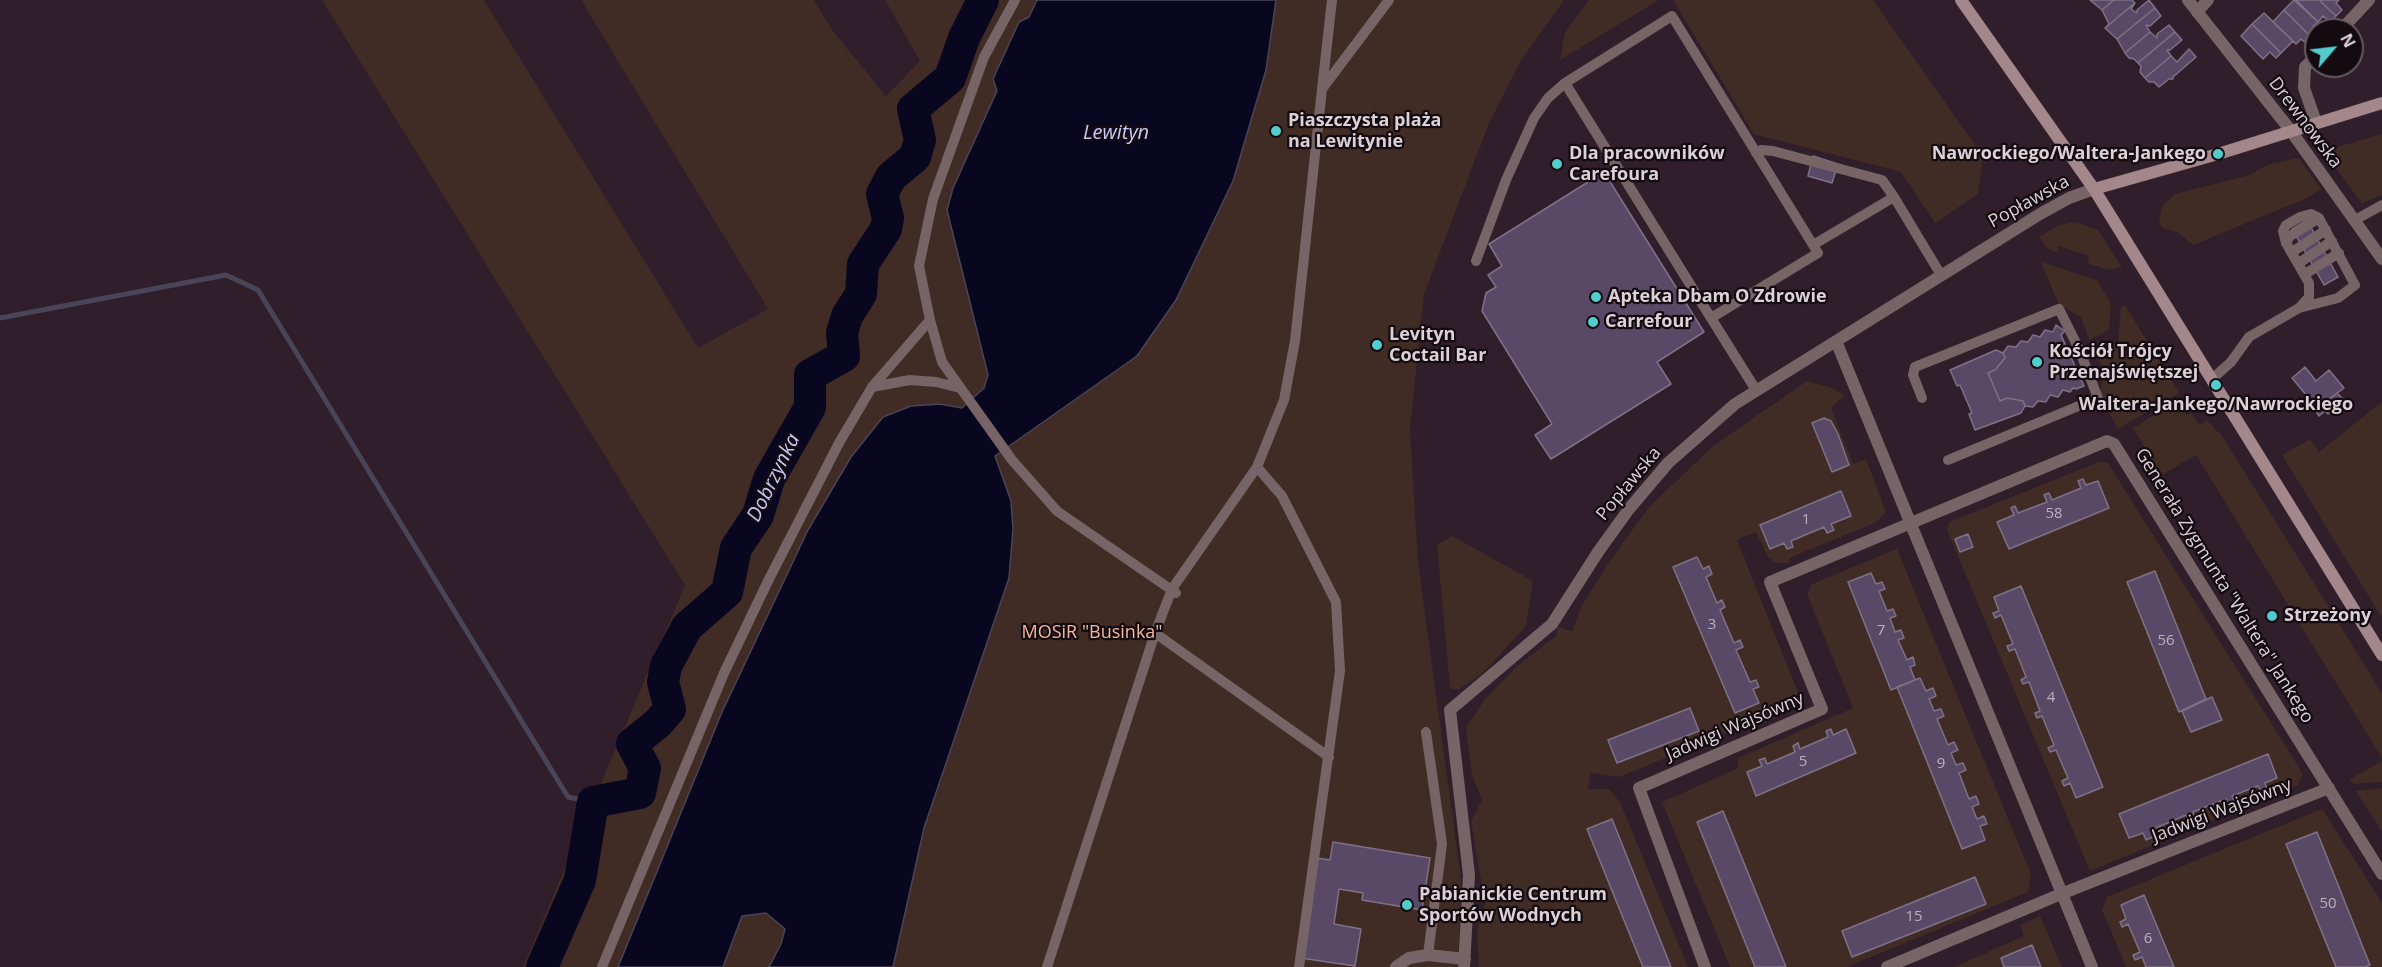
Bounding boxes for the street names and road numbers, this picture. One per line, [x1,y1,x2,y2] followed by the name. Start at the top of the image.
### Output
[2264,73,2346,173] street label: Drewnowska
[1985,171,2073,233] street label: Popławska
[1592,443,1666,525] street label: Popławska
[2130,445,2318,727] street label: Generała Zygmunta "Waltera" Jankego
[1663,688,1807,766] street label: Jadwigi Wajsówny
[2149,774,2295,848] street label: Jadwigi Wajsówny

